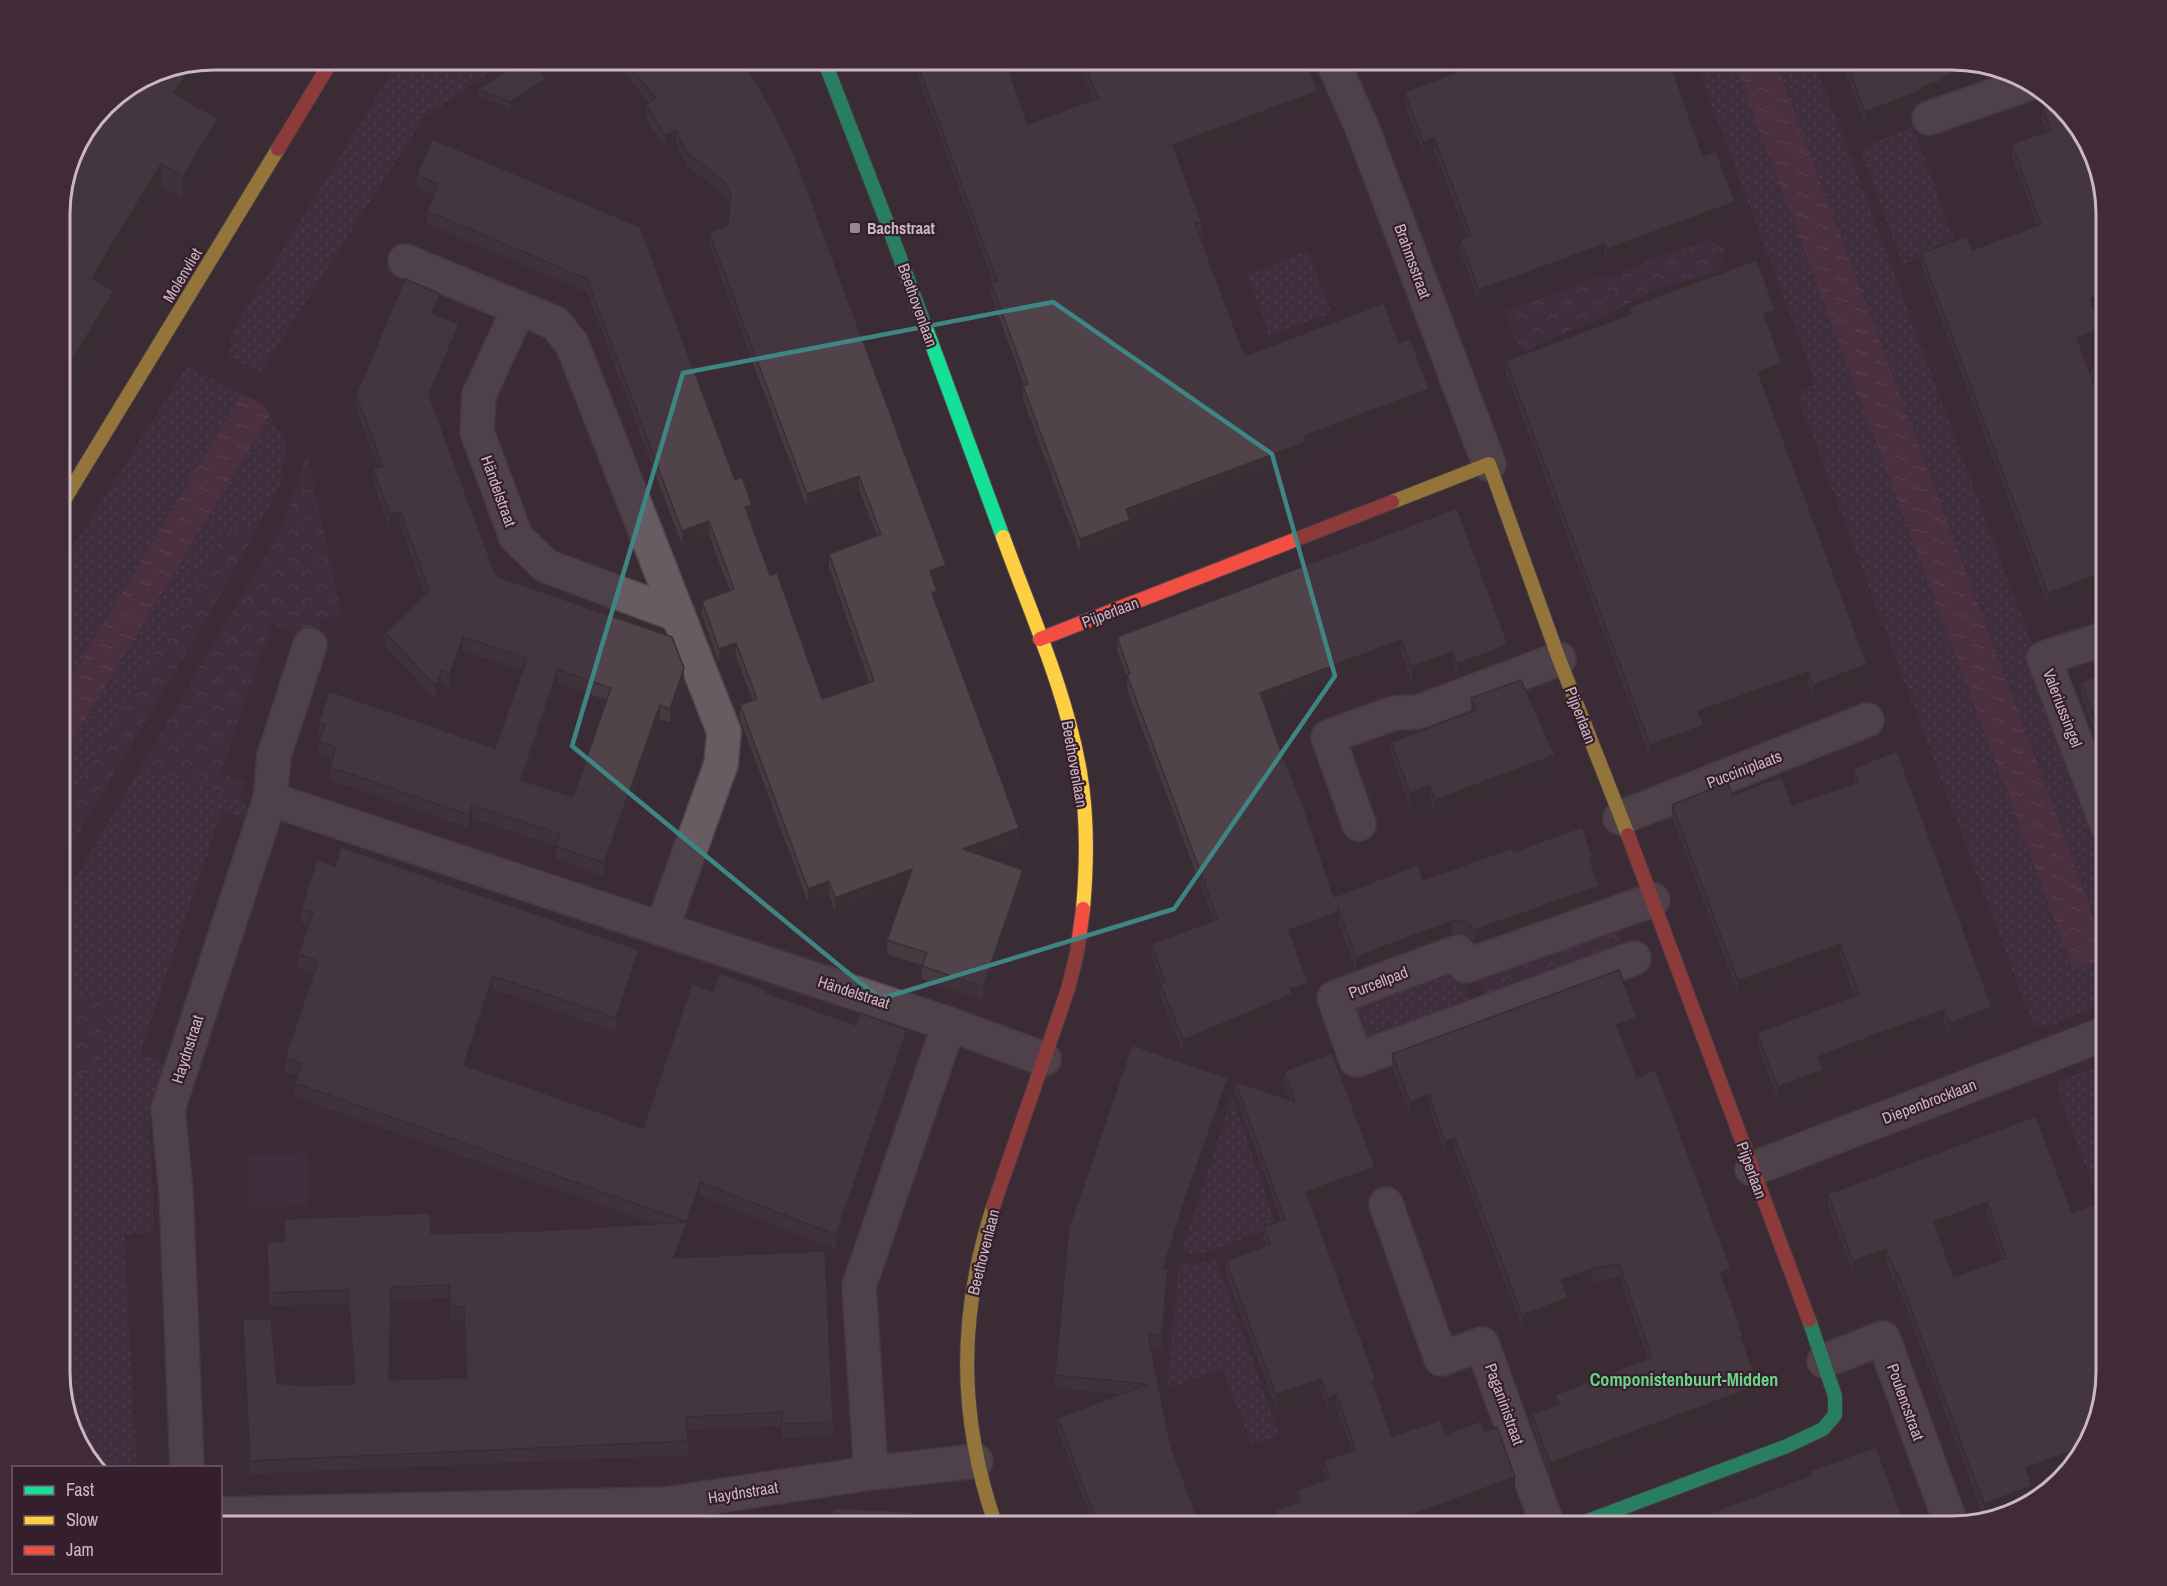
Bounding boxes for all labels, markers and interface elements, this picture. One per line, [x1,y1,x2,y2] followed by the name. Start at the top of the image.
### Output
[867,217,935,239] place label: Bachstraat
[848,221,862,235] marker: Bachstraat
[1389,221,1437,302] street label: Brahmsstraat
[157,243,207,306] street label: Molenvliet
[893,260,943,350] street label: Beethovenlaan
[476,452,522,530] street label: Händelstraat
[1078,591,1142,633] street label: Pijperlaan
[2038,666,2088,750] street label: Valeriussingel
[1560,683,1602,747] street label: Pijperlaan
[1057,719,1093,809] street label: Beethovenlaan
[1703,745,1785,793] street label: Pucciniplaats
[1345,961,1411,1003] street label: Purcellpad
[815,970,893,1014] street label: Händelstraat
[166,1012,208,1086] street label: Haydnstraat
[1879,1073,1979,1129] street label: Diepenbrocklaan
[1732,1138,1772,1202] street label: Pijperlaan
[962,1207,1004,1297] street label: Beethovenlaan
[1480,1360,1530,1448] street label: Paganinistraat
[1882,1361,1930,1444] street label: Poulencstraat
[1590,1367,1778,1392] district label: Componistenbuurt-Midden
[12,1466,222,1574] legend
[706,1476,780,1508] street label: Haydnstraat
[66,1477,94,1502] text: Fast
[66,1507,98,1532] text: Slow
[66,1537,94,1562] text: Jam

